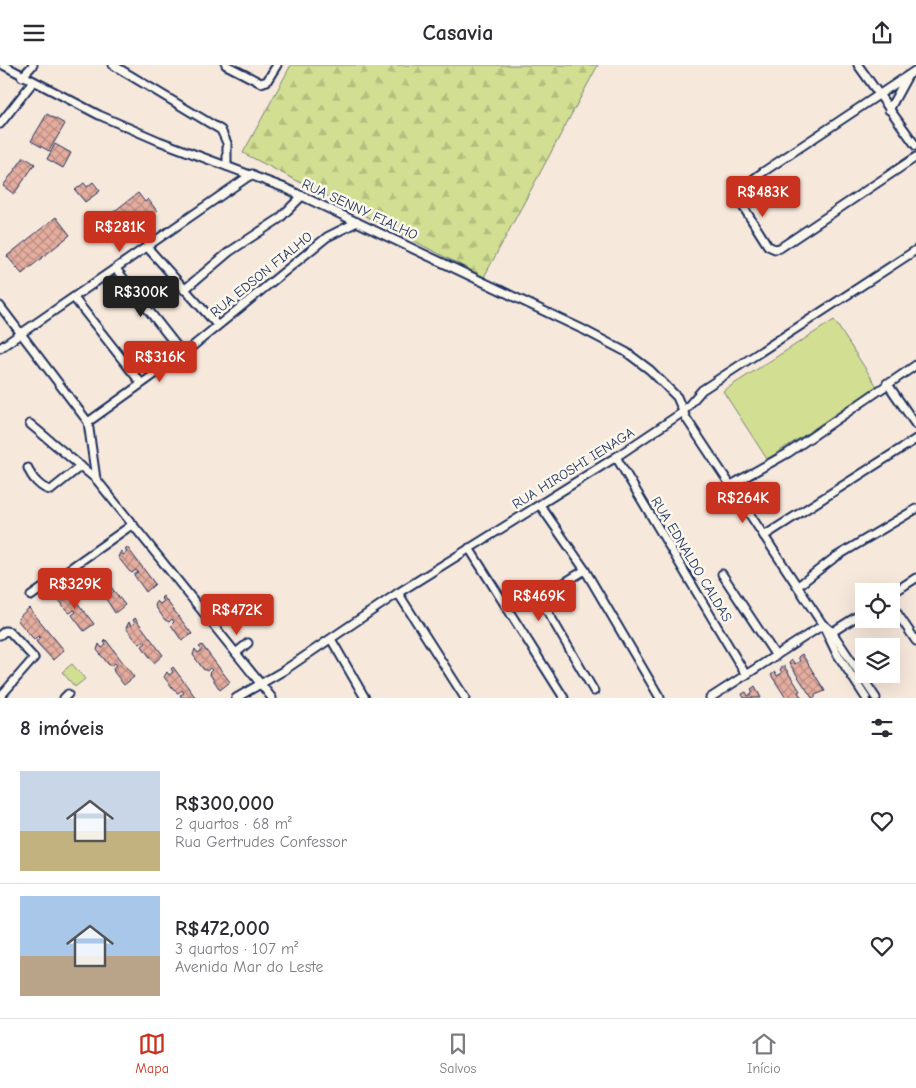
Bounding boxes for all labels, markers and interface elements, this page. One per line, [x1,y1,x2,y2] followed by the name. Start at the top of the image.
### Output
[20,19,48,47] icon: menu
[868,19,896,47] icon: share
[423,20,493,46] text: Casavia
[299,175,420,244] street label: RUA SENNY FIALHO
[722,175,804,218] pin: R$483K
[737,183,789,201] text: R$483K
[79,211,161,253] pin: R$281K
[95,218,145,236] text: R$281K
[207,228,316,321] street label: RUA EDSON FIALHO
[100,275,182,318] pin: R$300K
[114,283,168,301] text: R$300K
[119,341,201,383] pin: R$316K
[135,348,185,366] text: R$316K
[509,424,638,513] street label: RUA HIROSHI IENAGA
[702,481,784,524] pin: R$264K
[717,489,769,507] text: R$264K
[647,494,736,625] street label: RUA EDNALDO CALDAS
[34,567,116,610] pin: R$329K
[49,575,101,593] text: R$329K
[498,579,580,622] pin: R$469K
[855,583,900,683] map controls
[855,583,900,628] button: locate
[513,587,565,605] text: R$469K
[196,593,278,636] pin: R$472K
[212,601,262,619] text: R$472K
[855,638,900,683] button: layers
[868,714,896,742] icon: filters
[20,716,104,740] text: 8 imóveis
[60,791,120,851] icon: home
[175,791,274,815] text: R$300,000
[868,807,896,835] icon: heart
[175,815,292,833] text: 2 quartos · 68 m²
[175,833,347,851] text: Rua Gertrudes Confessor
[60,916,120,976] icon: home
[175,916,270,940] text: R$472,000
[868,932,896,960] icon: heart
[175,940,298,958] text: 3 quartos · 107 m²
[175,958,323,976] text: Avenida Mar do Leste
[135,1030,169,1077] tab: Mapa
[440,1030,476,1077] tab: Salvos
[747,1030,781,1077] tab: Início

